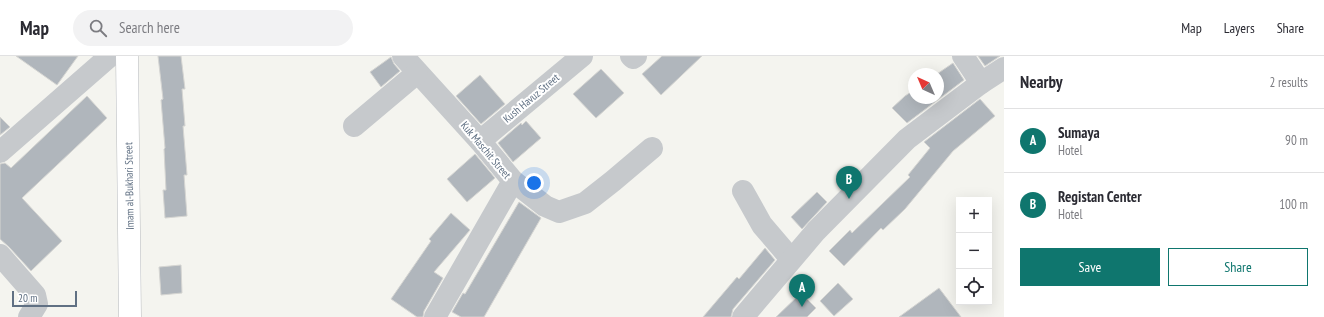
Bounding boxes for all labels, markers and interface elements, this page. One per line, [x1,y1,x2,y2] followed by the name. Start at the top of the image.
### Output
[73,10,353,46] search box
[20,16,49,40] text: Map
[87,17,109,39] icon: search
[119,18,180,37] text: Search here
[1181,19,1202,37] text: Map
[1224,19,1255,37] text: Layers
[1277,19,1304,37] text: Share
[908,68,944,104] north arrow
[500,70,562,126] street label: Kush Havuz Street
[1020,71,1063,93] text: Nearby
[1269,74,1308,91] text: 2 results
[458,118,514,182] street label: Kuk Maschit Street
[1058,123,1100,142] text: Sumaya
[1030,132,1036,149] text: A
[1285,132,1308,149] text: 90 m
[121,142,137,230] street label: Imam al-Bukhari Street
[1058,142,1082,159] text: Hotel
[836,166,862,199] pin: B
[524,173,544,193] your location
[1058,187,1142,206] text: Registan Center
[1030,196,1036,213] text: B
[1279,196,1308,213] text: 100 m
[956,197,992,305] map controls
[956,197,992,233] button: +
[1058,206,1082,223] text: Hotel
[956,233,992,269] button: −
[1020,248,1160,286] button: Save
[1168,248,1308,286] button: Share
[956,269,992,305] button: locate
[789,274,815,307] pin: A
[12,289,77,308] scale bar
[18,291,37,305] text: 20 m

